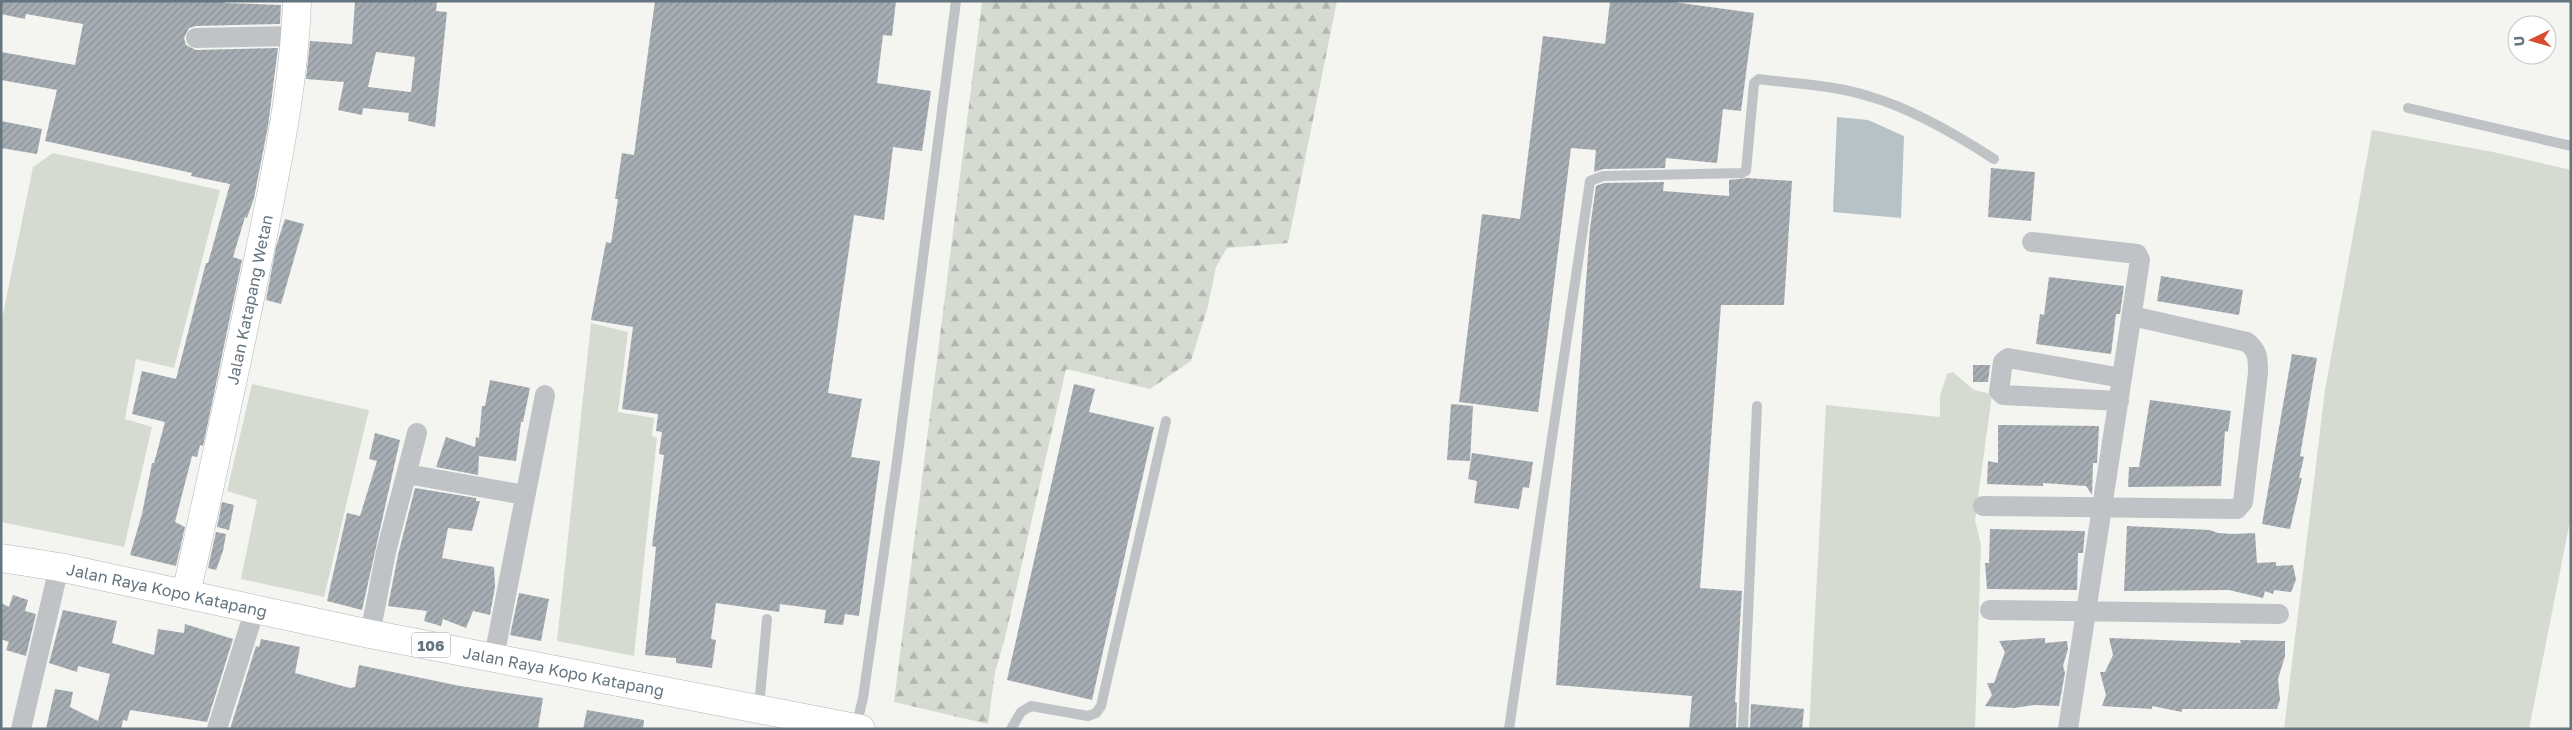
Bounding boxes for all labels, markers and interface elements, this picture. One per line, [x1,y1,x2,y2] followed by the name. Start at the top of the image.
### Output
[2507,15,2557,65] north arrow
[2510,35,2527,47] text: U
[222,213,277,387] street label: Jalan Katapang Wetan
[65,559,269,622] street label: Jalan Raya Kopo Katapang
[412,632,450,658] road number: 106
[461,642,666,701] street label: Jalan Raya Kopo Katapang

